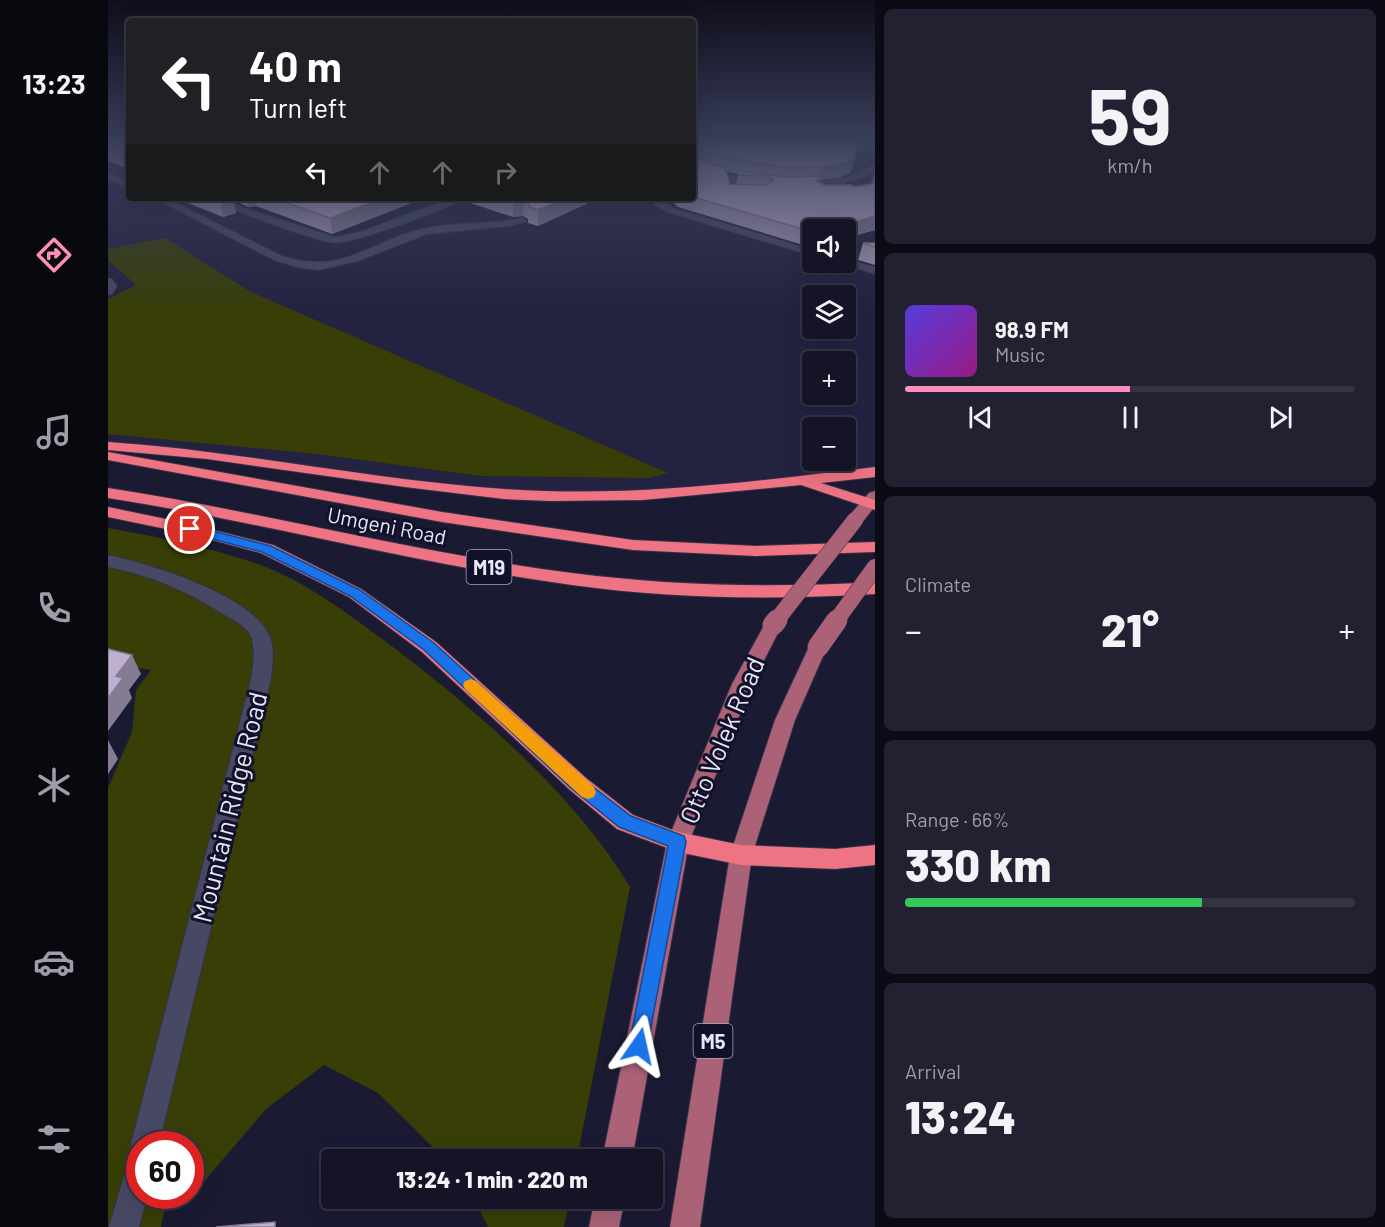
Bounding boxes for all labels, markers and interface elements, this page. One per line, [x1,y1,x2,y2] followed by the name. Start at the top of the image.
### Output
[249,40,342,90] text: 40 m
[150,42,228,120] icon: left
[22,67,86,99] text: 13:23
[1088,67,1172,161] text: 59
[249,91,347,123] text: Turn left
[1107,153,1153,177] text: km/h
[300,156,333,189] icon: left
[363,156,396,189] icon: ahead
[426,156,459,189] icon: ahead
[489,156,522,189] icon: right
[802,219,856,471] map controls
[802,219,856,273] button: sound
[33,234,75,276] icon: directions
[802,285,856,339] button: layers
[995,316,1069,342] text: 98.9 FM
[995,342,1045,366] text: Music
[802,351,856,405] button: +
[964,401,997,434] icon: previous
[1114,401,1147,434] icon: pause
[1264,401,1297,434] icon: next
[33,411,75,453] icon: music
[802,417,856,471] button: −
[325,501,449,549] street label: Umgeni Road
[164,503,215,554] pin
[173,512,206,545] icon: arrive
[466,550,512,584] road number: M19
[905,572,971,596] text: Climate
[33,587,75,629] icon: phone
[1101,602,1159,656] text: 21°
[905,610,922,650] text: −
[1338,610,1355,650] text: +
[672,652,770,828] street label: Otto Volek Road
[185,689,273,925] street label: Mountain Ridge Road
[33,764,75,806] icon: climate
[905,807,1009,831] text: Range · 66%
[905,837,1051,891] text: 330 km
[33,941,75,983] icon: car
[607,1014,671,1078] position arrow
[694,1024,732,1058] road number: M5
[905,1059,961,1083] text: Arrival
[905,1089,1016,1143] text: 13:24
[33,1118,75,1160] icon: filters
[126,1131,204,1209] speed limit sign: 60
[396,1166,588,1192] text: 13:24 · 1 min · 220 m

